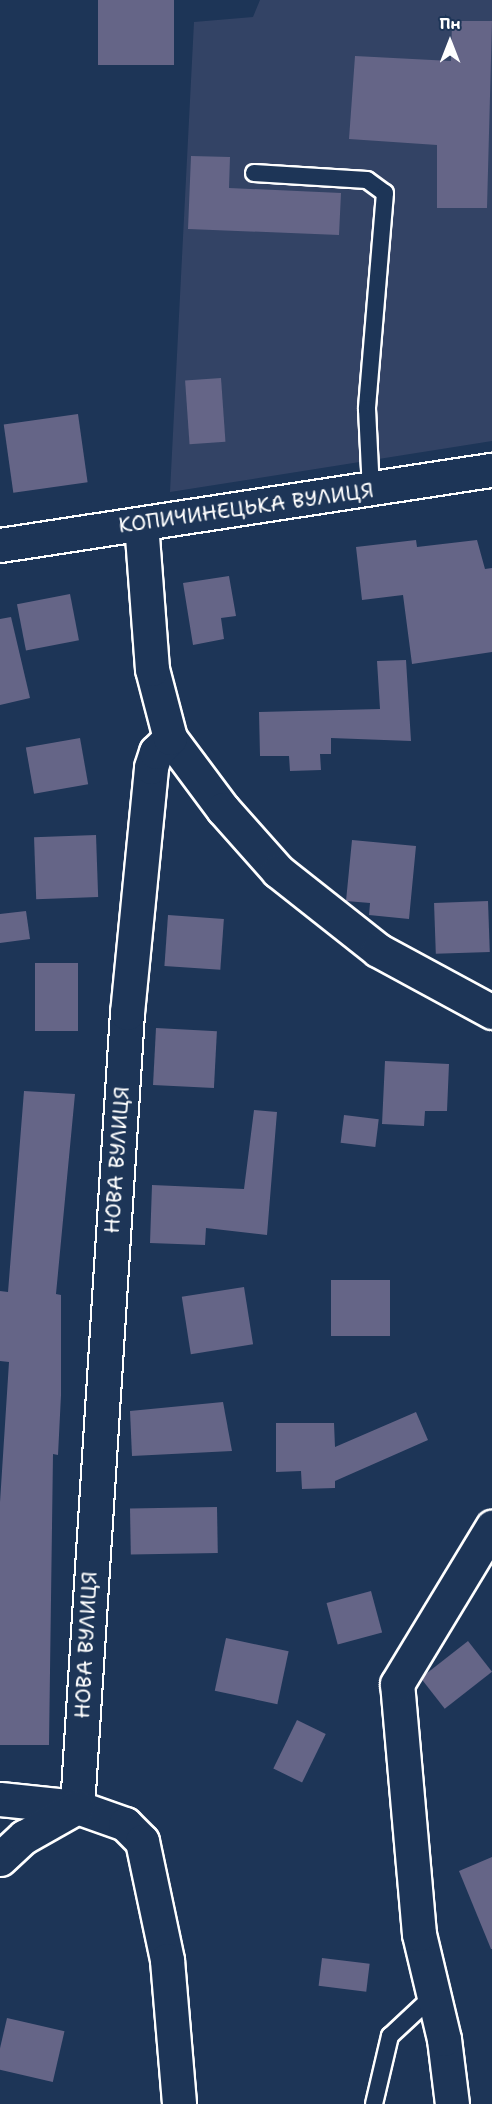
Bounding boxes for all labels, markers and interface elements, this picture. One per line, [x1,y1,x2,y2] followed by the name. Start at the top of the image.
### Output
[420,12,480,72] north arrow
[439,13,461,34] text: Пн
[117,478,375,538] street label: КОПИЧИНЕЦЬКА ВУЛИЦЯ
[99,1086,135,1234] street label: НОВА ВУЛИЦЯ
[70,1571,102,1719] street label: НОВА ВУЛИЦЯ

